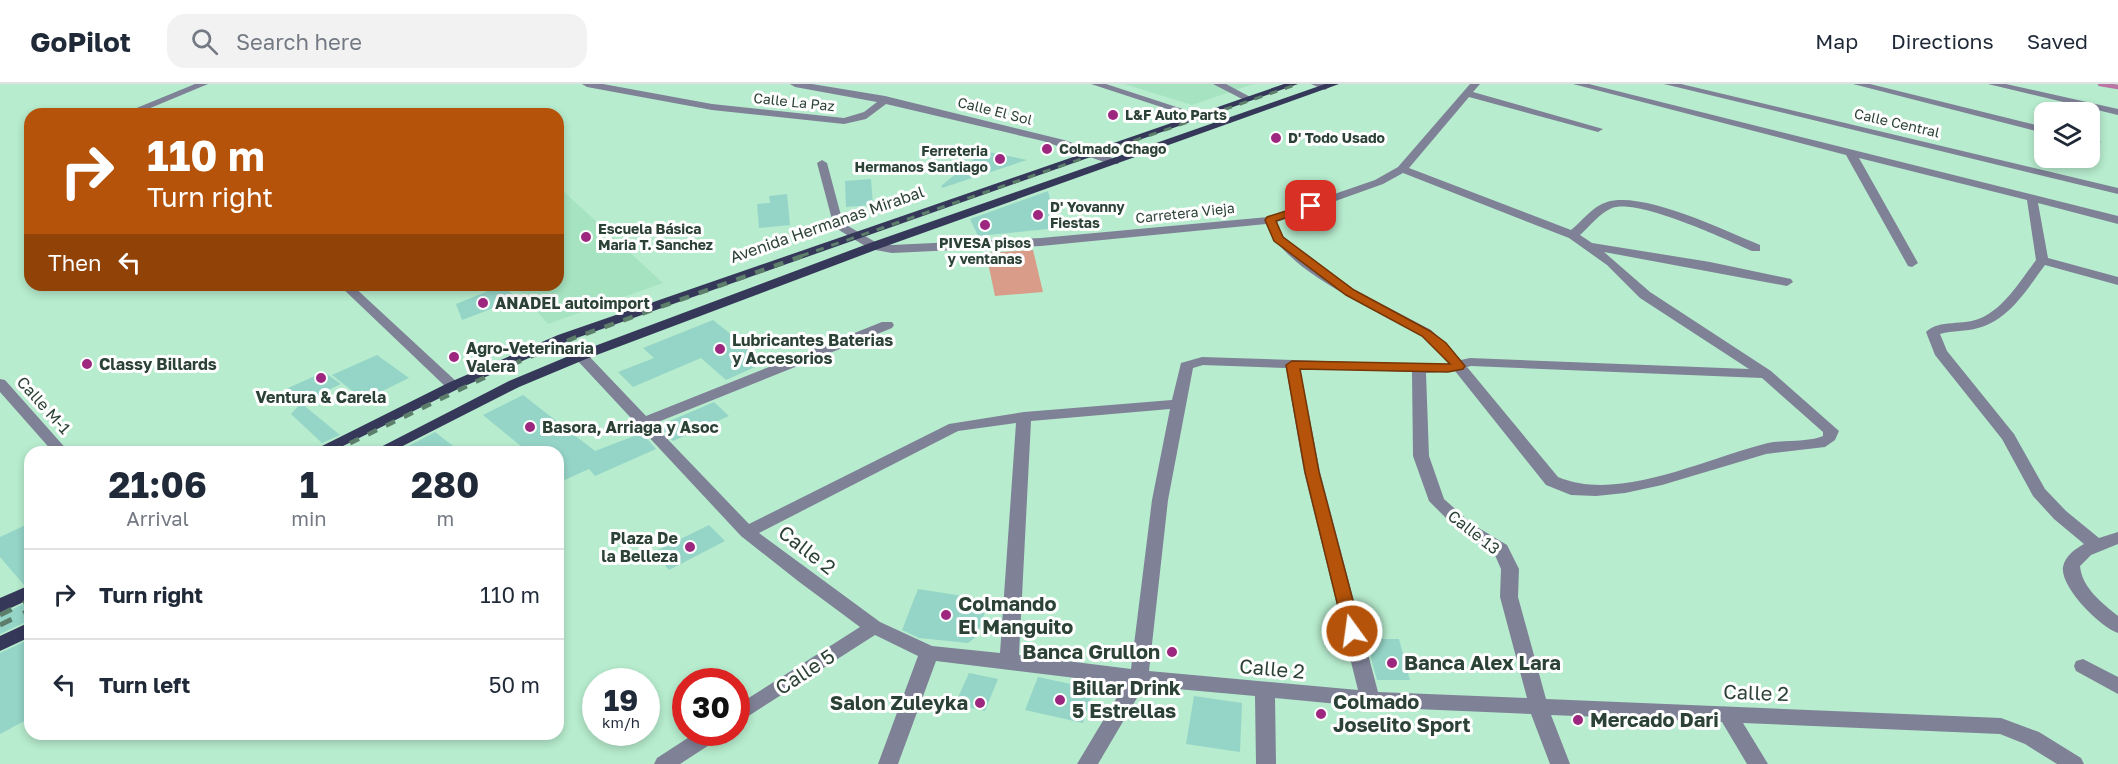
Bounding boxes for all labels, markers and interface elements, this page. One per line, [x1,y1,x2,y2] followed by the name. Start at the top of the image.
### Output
[167,14,587,68] search box
[30,25,131,58] text: GoPilot
[188,25,221,58] icon: search
[236,28,362,55] text: Search here
[1815,28,1858,54] text: Map
[1891,28,1994,54] text: Directions
[2027,28,2088,54] text: Saved
[753,89,835,114] street label: Calle La Paz
[956,93,1034,128] street label: Calle El Sol
[2034,102,2100,168] map controls
[2034,102,2100,168] button: layers
[1853,104,1942,141] street label: Calle Central
[1125,106,1227,123] place label: L&F Auto Parts
[1106,108,1120,122] marker: L&F Auto Parts
[1288,129,1385,146] place label: D' Todo Usado
[147,130,265,180] text: 110 m
[1269,131,1283,145] marker: D' Todo Usado
[48,132,126,210] icon: right
[1059,140,1166,157] place label: Colmado Chago
[855,142,988,175] place label: Ferreteria Hermanos Santiago
[1040,142,1054,156] marker: Colmado Chago
[993,152,1007,166] marker: Ferreteria Hermanos Santiago
[1285,180,1336,231] pin
[147,181,273,213] text: Turn right
[727,181,927,267] street label: Avenida Hermanas Mirabal
[1294,189,1327,222] icon: arrive
[1050,198,1125,231] place label: D' Yovanny Fiestas
[1134,199,1235,226] street label: Carretera Vieja
[1031,208,1045,222] marker: D' Yovanny Fiestas
[978,218,992,232] marker: PIVESA pisos y ventanas
[598,220,713,253] place label: Escuela Básica Maria T. Sanchez
[579,230,593,244] marker: Escuela Básica Maria T. Sanchez
[939,234,1031,267] place label: PIVESA pisos y ventanas
[113,246,146,279] icon: left
[48,249,101,276] text: Then
[495,293,650,313] place label: ANADEL autoimport
[476,296,490,310] marker: ANADEL autoimport
[732,330,893,368] place label: Lubricantes Baterias y Accesorios
[466,338,594,376] place label: Agro-Veterinaria Valera
[713,342,727,356] marker: Lubricantes Baterias y Accesorios
[447,350,461,364] marker: Agro-Veterinaria Valera
[99,354,217,374] place label: Classy Billards
[80,357,94,371] marker: Classy Billards
[314,371,328,385] marker: Ventura & Carela
[13,372,75,438] street label: Calle M-1
[256,387,386,407] place label: Ventura & Carela
[542,417,719,437] place label: Basora, Arriaga y Asoc
[523,420,537,434] marker: Basora, Arriaga y Asoc
[108,463,207,506] text: 21:06
[300,463,318,506] text: 1
[411,463,480,506] text: 280
[126,506,189,530] text: Arrival
[291,506,327,530] text: min
[436,506,454,530] text: m
[1444,506,1504,558] street label: Calle 13
[774,520,841,579] street label: Calle 2
[601,528,678,566] place label: Plaza De la Belleza
[683,540,697,554] marker: Plaza De la Belleza
[48,578,81,611] icon: right
[99,581,203,608] text: Turn right
[480,581,540,608] text: 110 m
[958,591,1073,638] place label: Colmando El Manguito
[1320,599,1384,663] position arrow
[939,608,953,622] marker: Colmando El Manguito
[1022,639,1160,663] place label: Banca Grullon
[770,643,839,699] street label: Calle 5
[1165,645,1179,659] marker: Banca Grullon
[1404,650,1561,674] place label: Banca Alex Lara
[1238,653,1306,683] street label: Calle 2
[1385,656,1399,670] marker: Banca Alex Lara
[48,668,81,701] icon: left
[672,668,750,746] speed limit sign: 30
[99,671,190,698] text: Turn left
[489,671,540,698] text: 50 m
[1072,675,1181,722] place label: Billar Drink 5 Estrellas
[1723,679,1789,705] street label: Calle 2
[604,682,638,718] text: 19
[1333,689,1470,736] place label: Colmado Joselito Sport
[830,690,968,714] place label: Salon Zuleyka
[1053,693,1067,707] marker: Billar Drink 5 Estrellas
[973,696,987,710] marker: Salon Zuleyka
[1314,707,1328,721] marker: Colmado Joselito Sport
[1590,707,1719,731] place label: Mercado Dari
[602,713,640,731] text: km/h
[1571,713,1585,727] marker: Mercado Dari

